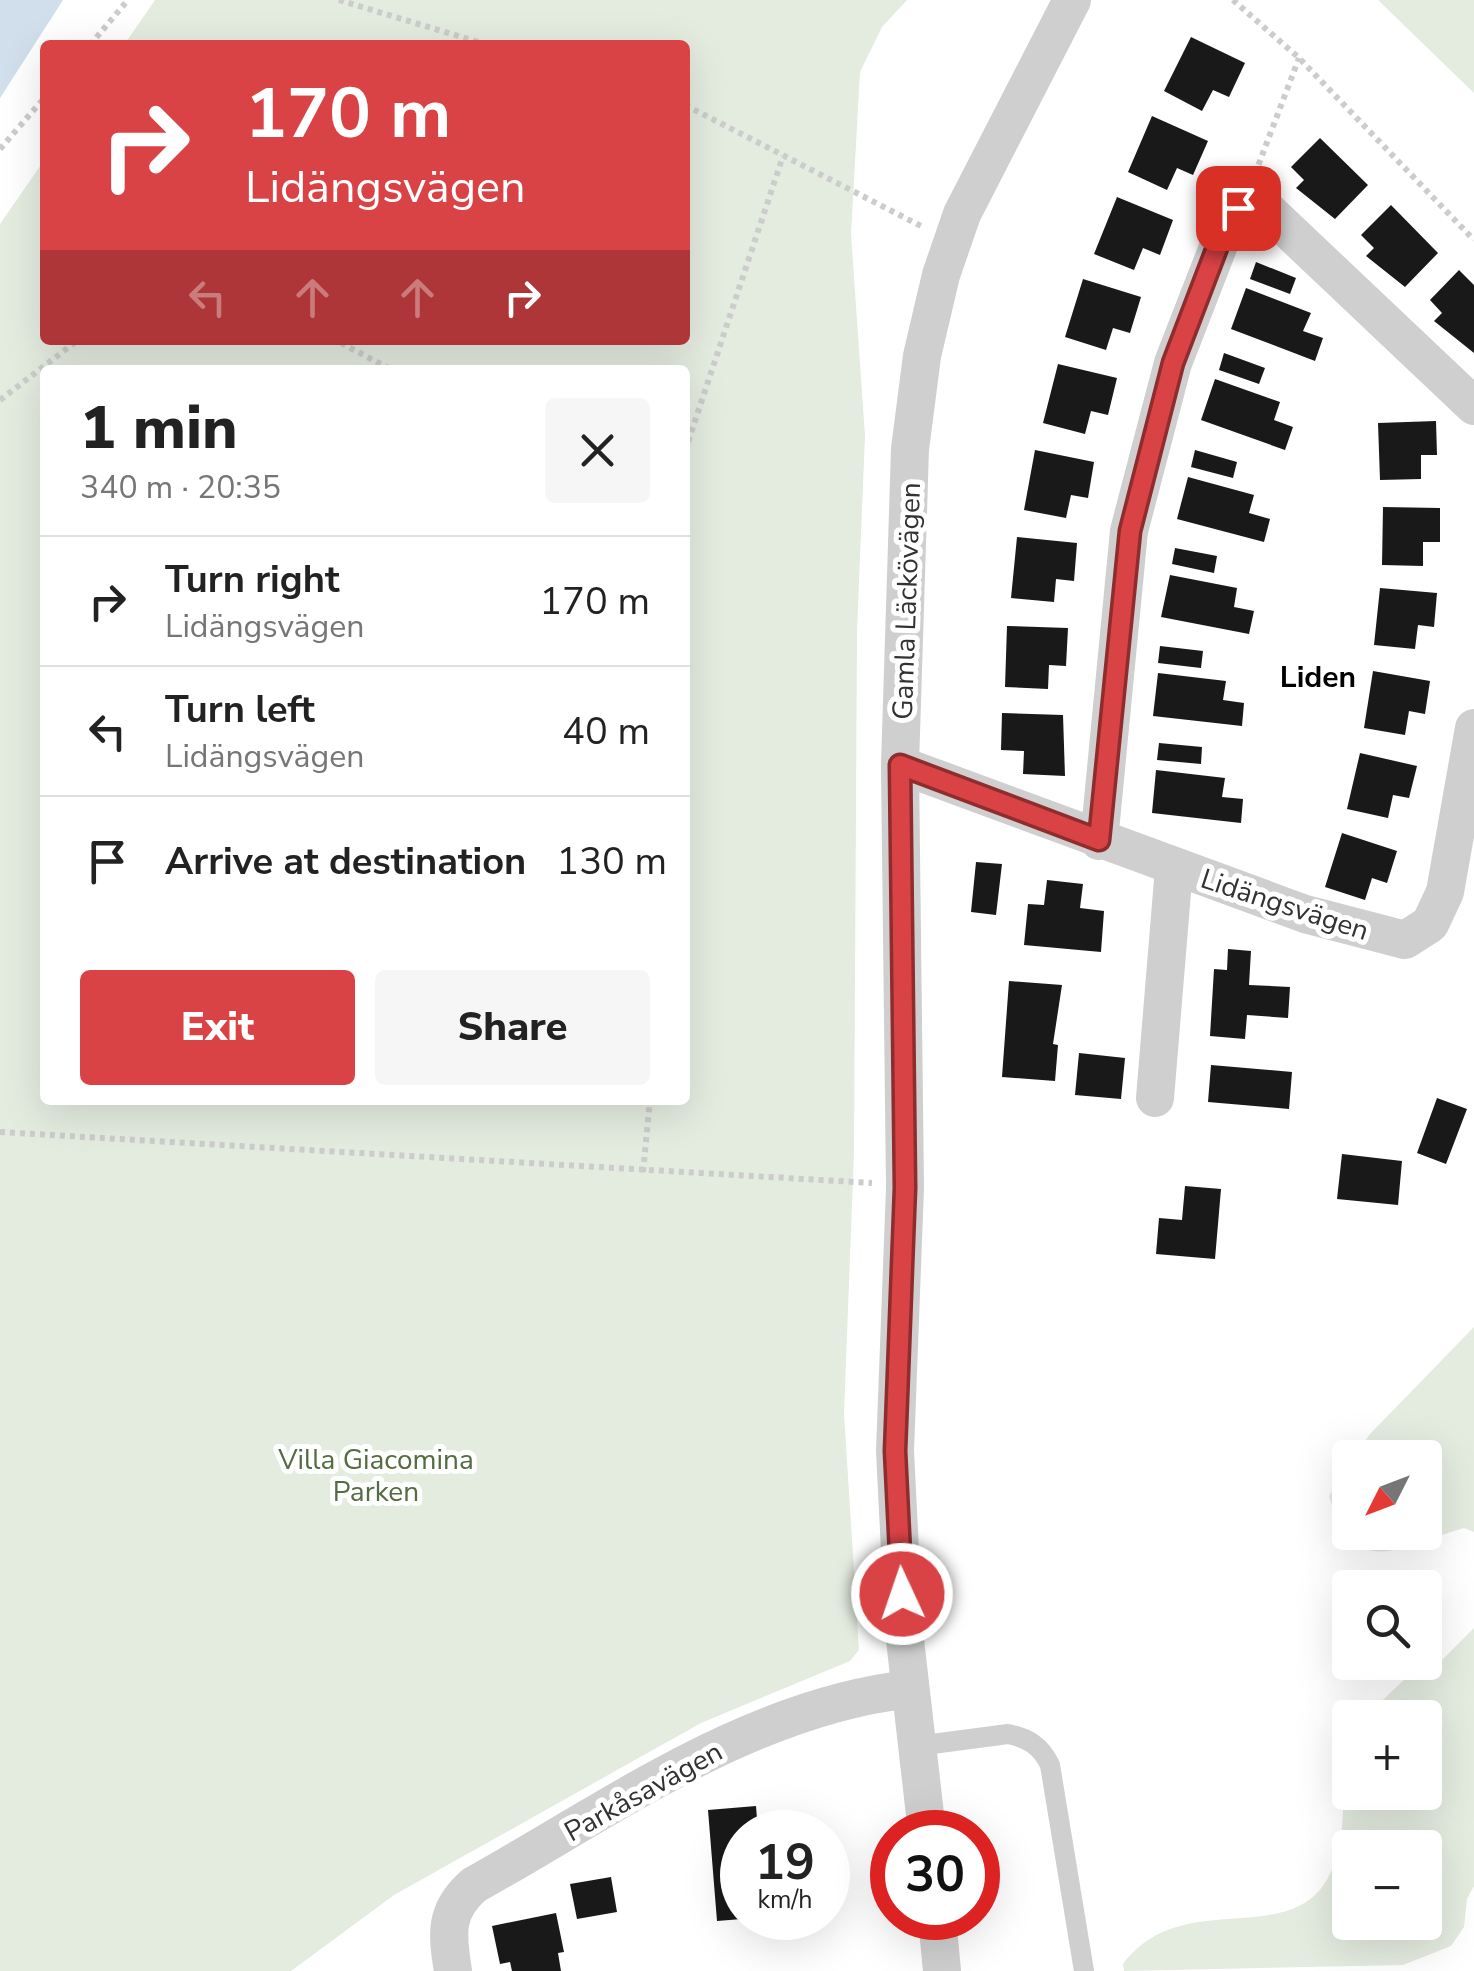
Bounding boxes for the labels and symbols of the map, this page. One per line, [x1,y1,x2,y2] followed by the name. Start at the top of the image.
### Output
[1196,166,1281,251] pin
[884,482,930,720] street label: Gamla Läckövägen
[1280,657,1356,698] district label: Liden
[1196,860,1374,950] street label: Lidängsvägen
[1332,1440,1442,1550] north arrow
[277,1441,474,1511] park label: Villa Giacomina Parken
[850,1542,954,1646] position arrow
[558,1733,729,1851] street label: Parkåsavägen
[870,1810,1000,1940] speed limit sign: 30

